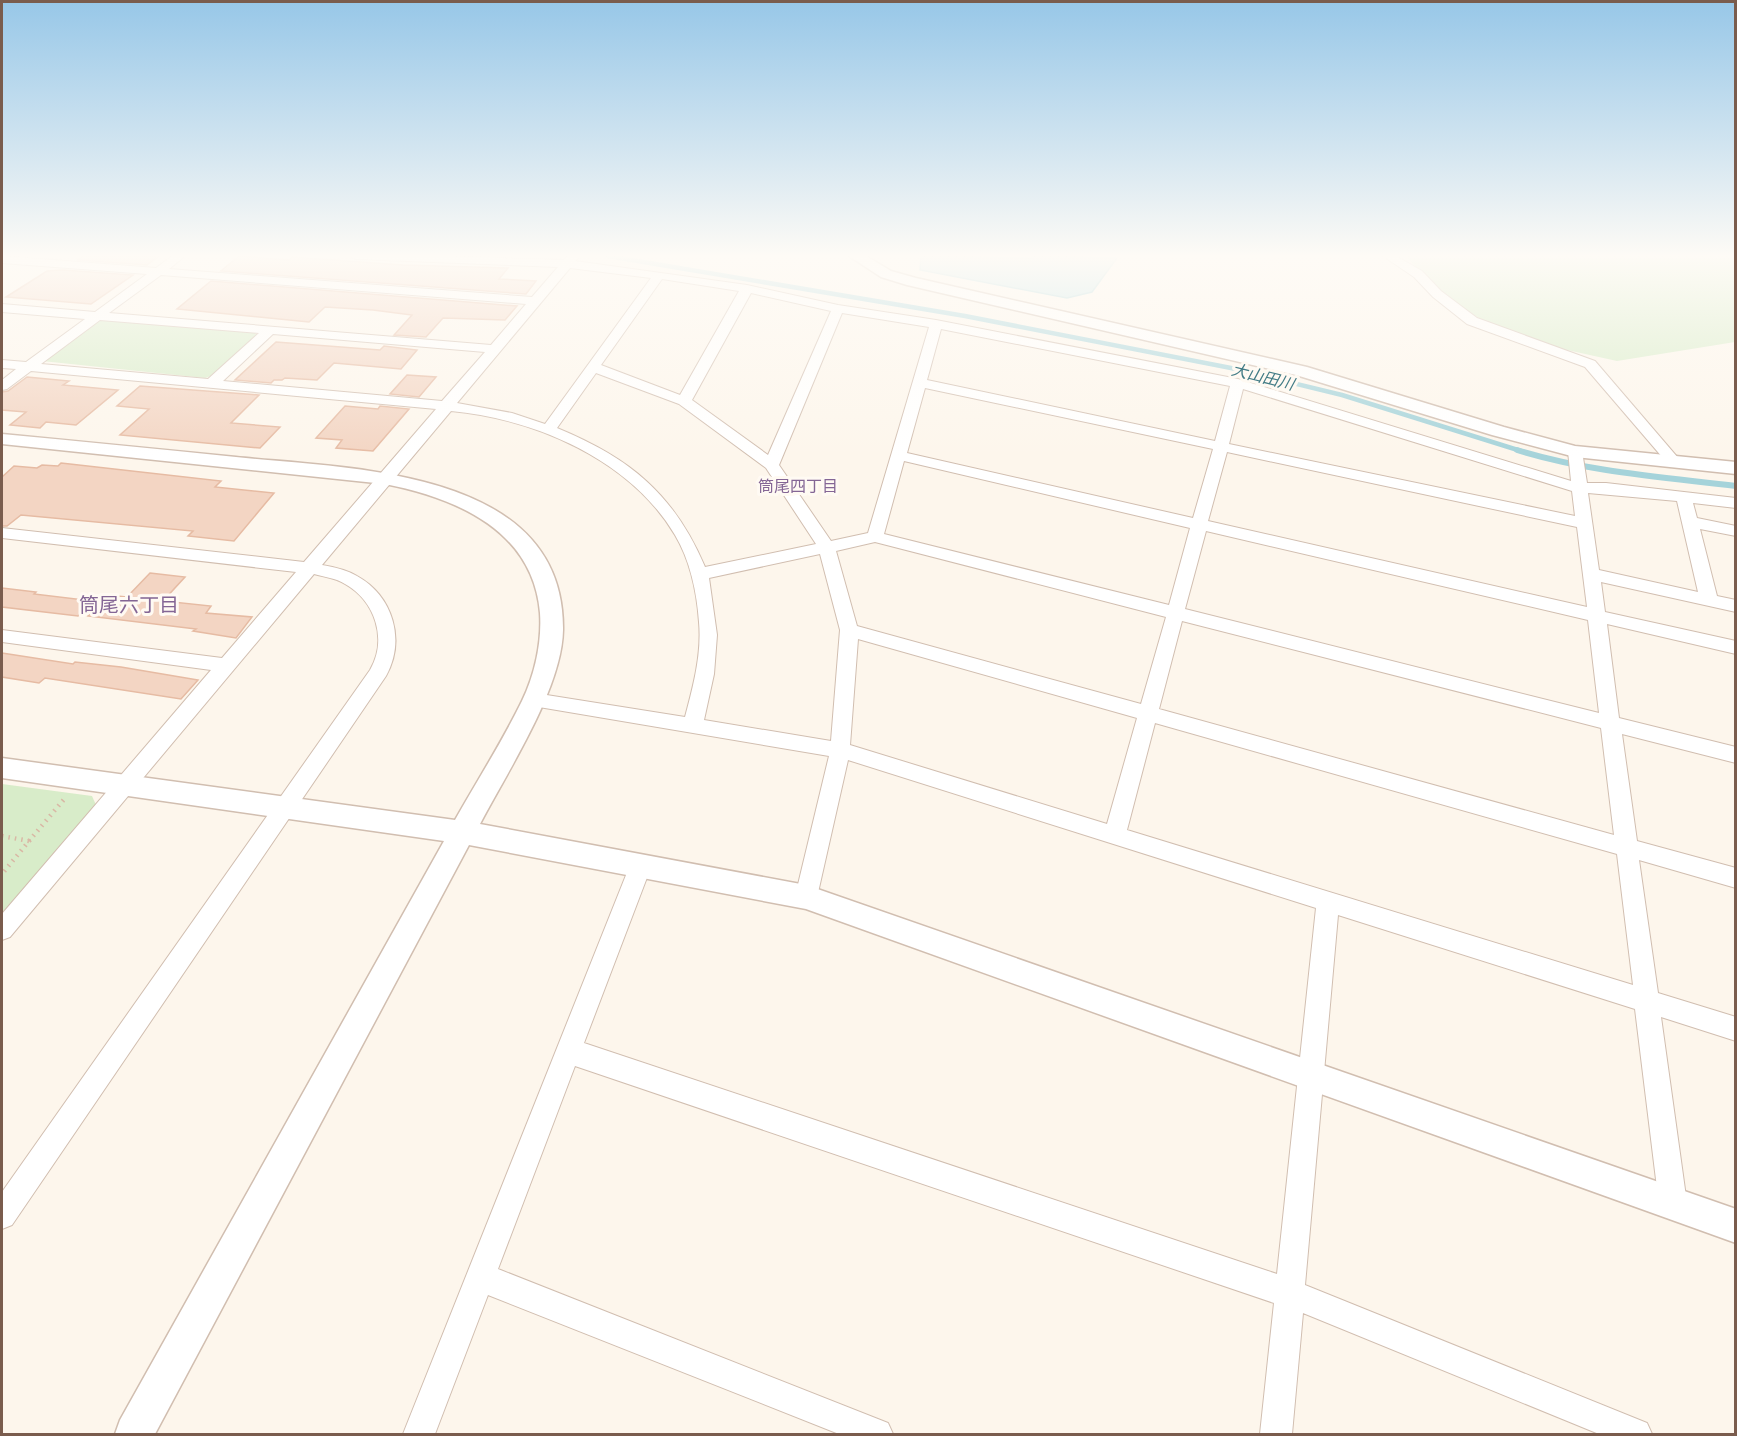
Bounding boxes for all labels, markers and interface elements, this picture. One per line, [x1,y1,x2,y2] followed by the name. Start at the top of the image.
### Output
[1230,359,1298,393] water label: 大山田川
[758,476,838,495] district label: 筒尾四丁目
[79,592,179,616] district label: 筒尾六丁目

